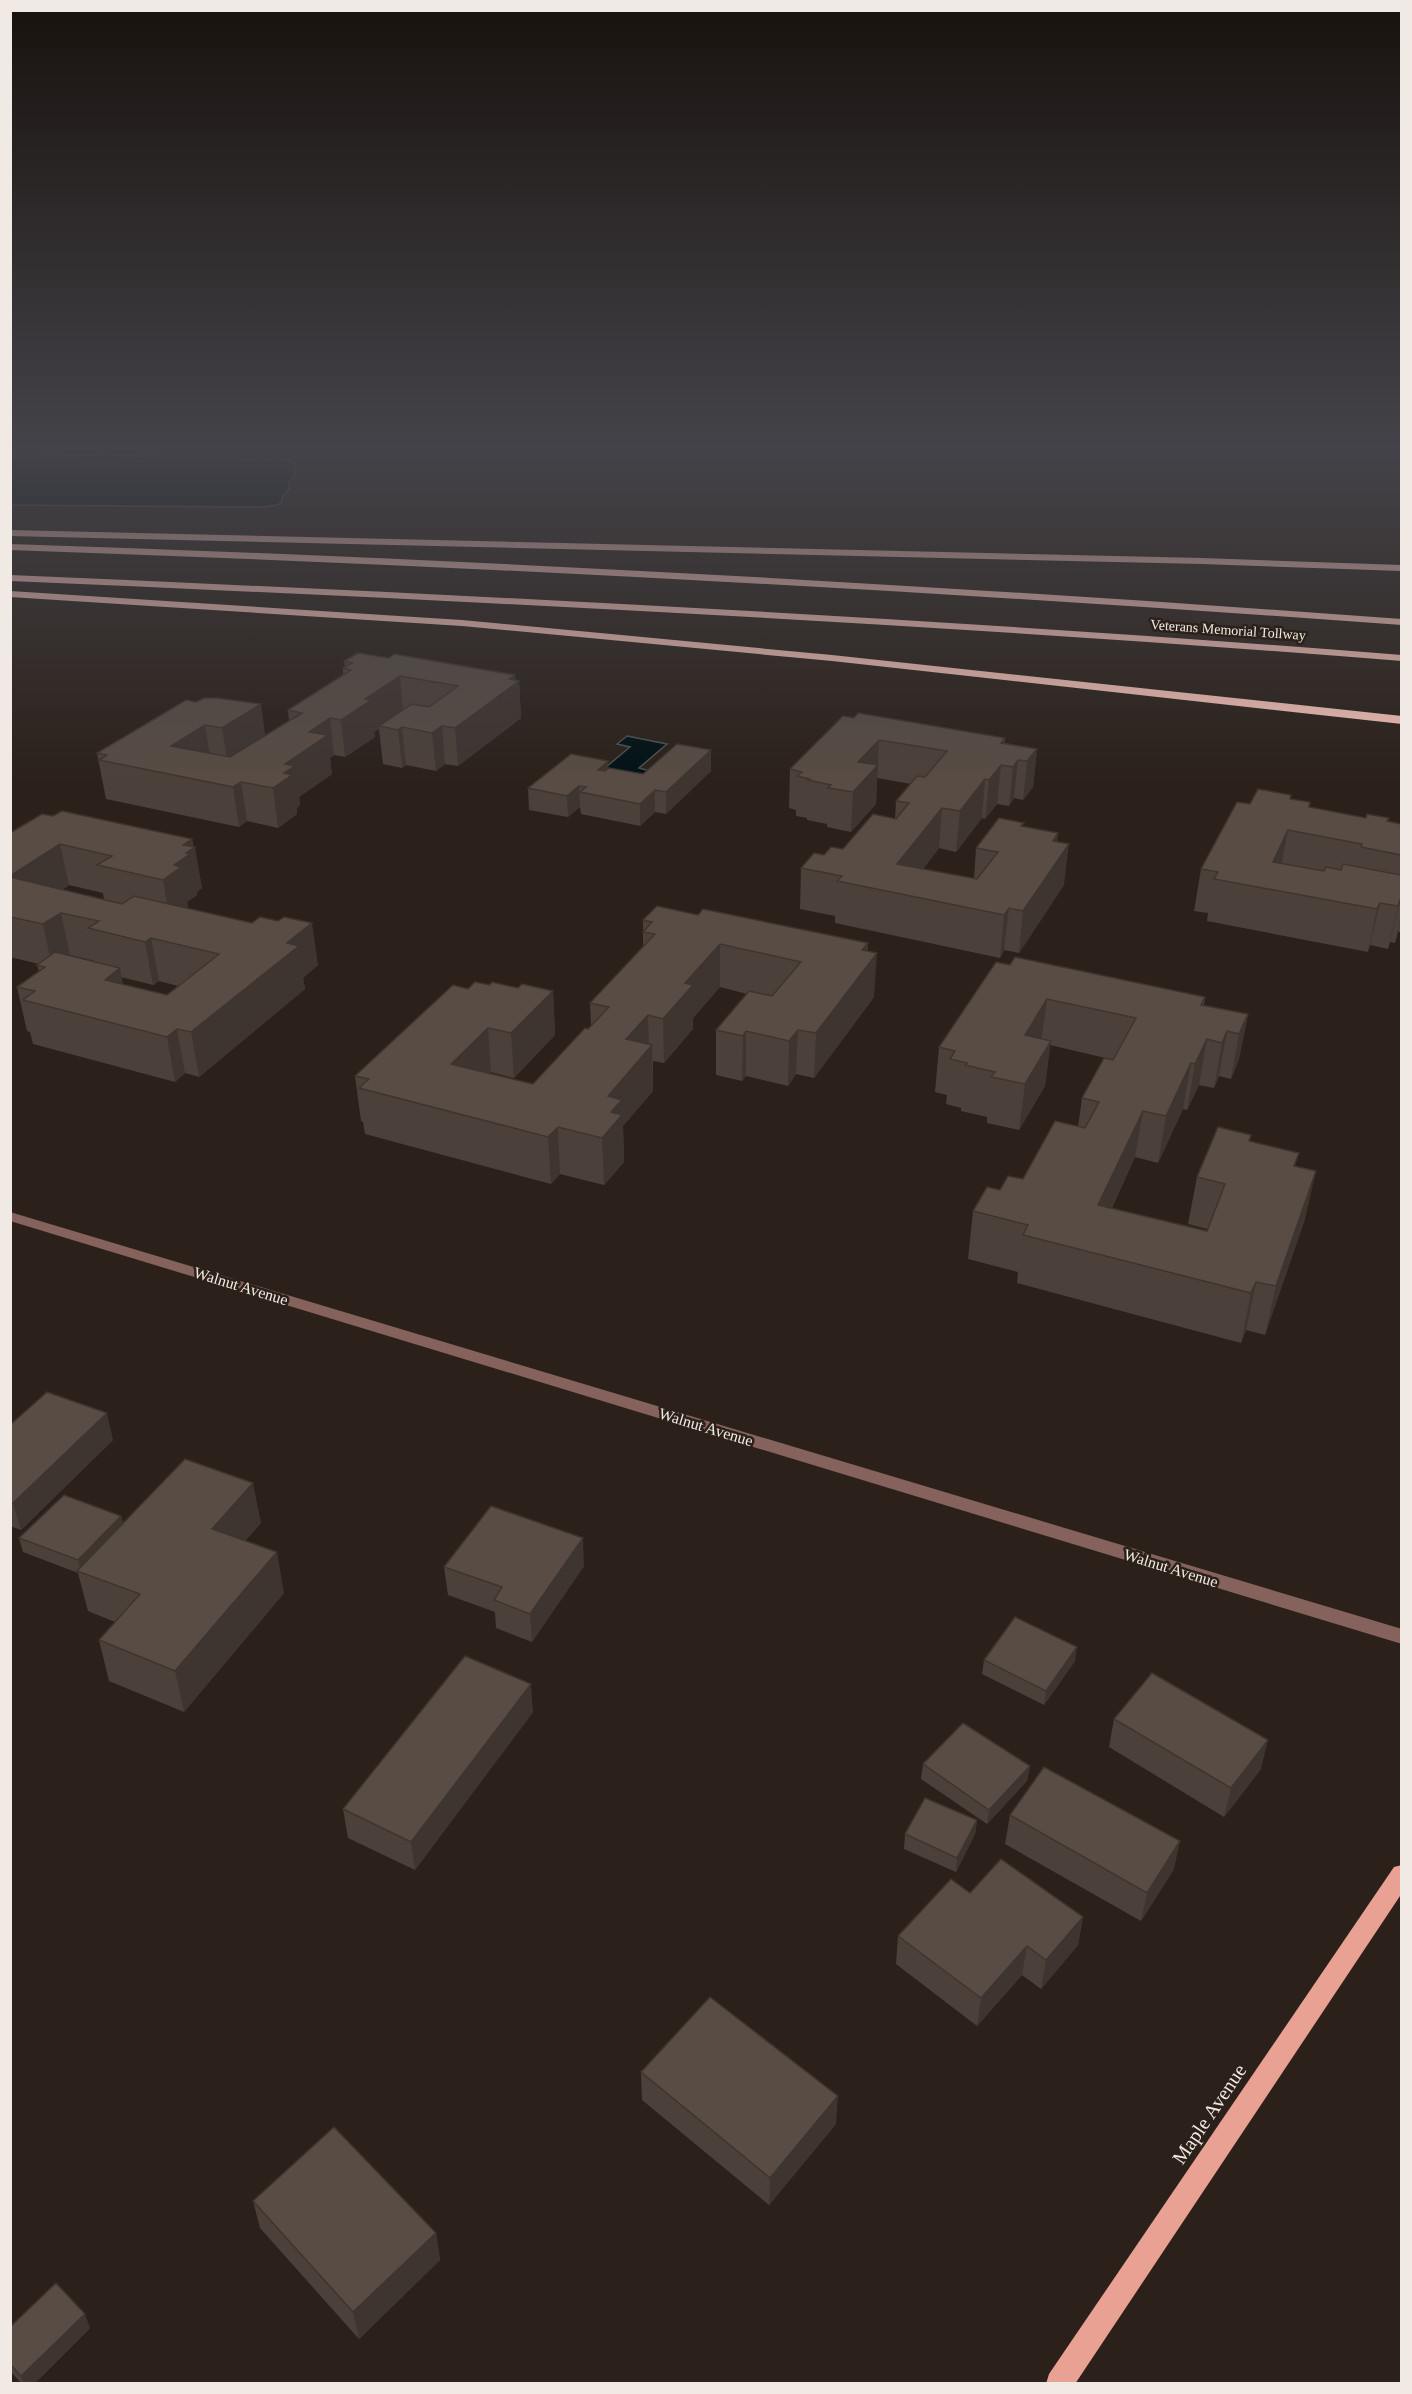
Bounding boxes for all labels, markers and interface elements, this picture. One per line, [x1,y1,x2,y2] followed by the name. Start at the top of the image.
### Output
[1150,617,1306,643] street label: Veterans Memorial Tollway
[192,1264,290,1308] street label: Walnut Avenue
[657,1405,755,1449] street label: Walnut Avenue
[1122,1546,1220,1590] street label: Walnut Avenue
[1168,2060,1251,2169] street label: Maple Avenue

